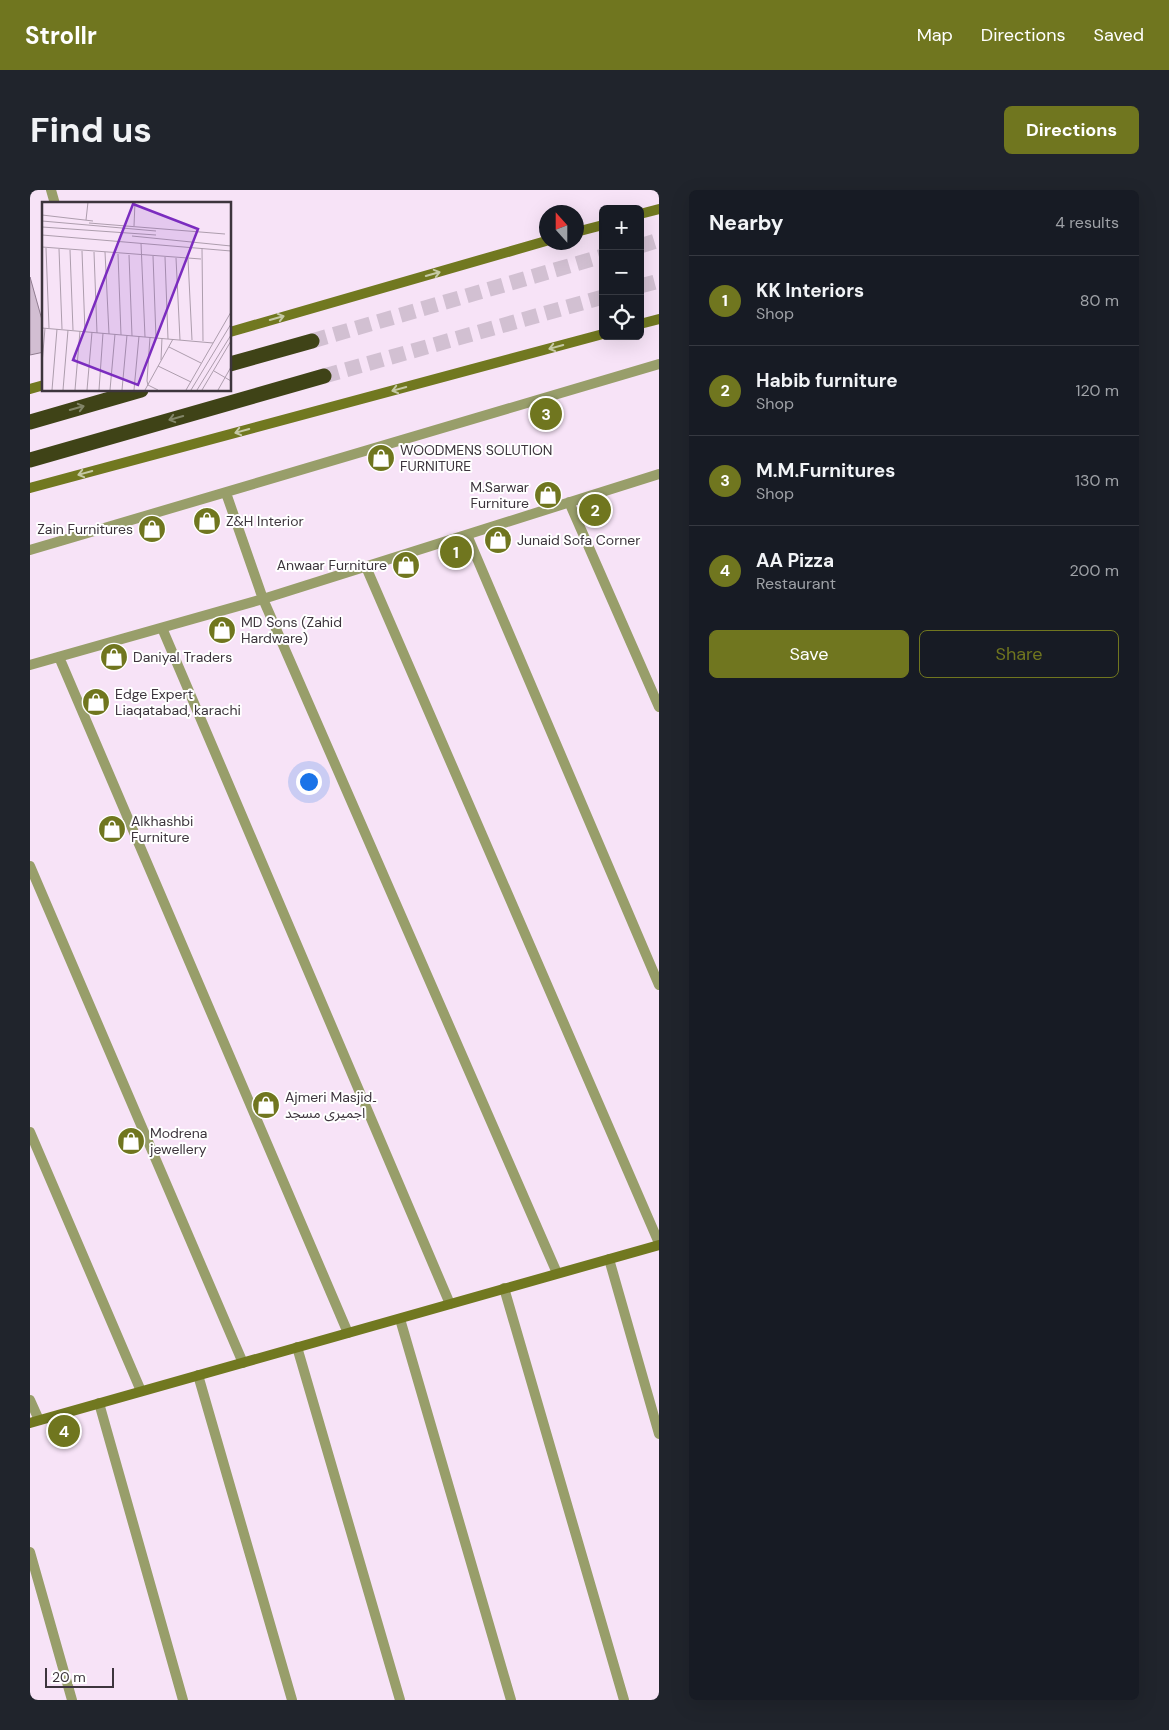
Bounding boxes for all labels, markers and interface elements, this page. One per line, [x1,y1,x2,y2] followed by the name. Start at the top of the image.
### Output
[25,20,97,51] text: Strollr
[917,23,953,47] text: Map
[981,23,1066,47] text: Directions
[1094,23,1144,47] text: Saved
[1004,106,1139,154] button: Directions
[30,107,152,153] text: Find us
[42,202,231,391] inset map
[539,205,584,250] north arrow
[599,205,644,340] map controls
[599,205,644,250] button: +
[709,209,783,237] text: Nearby
[1055,212,1119,233] text: 4 results
[599,250,644,295] button: −
[425,268,441,278] one-way arrow
[756,278,864,303] text: KK Interiors
[722,290,728,311] text: 1
[1080,290,1119,311] text: 80 m
[599,295,644,340] button: locate
[756,303,794,324] text: Shop
[268,313,284,323] one-way arrow
[548,343,564,352] one-way arrow
[756,368,898,393] text: Habib furniture
[720,380,730,401] text: 2
[1075,380,1119,401] text: 120 m
[391,385,407,394] one-way arrow
[756,393,794,414] text: Shop
[530,395,562,433] pin: 3
[68,403,84,413] one-way arrow
[168,414,184,424] one-way arrow
[234,427,250,436] one-way arrow
[400,441,552,475] place label: WOODMENS SOLUTION FURNITURE
[366,443,396,473] shop icon: WOODMENS SOLUTION FURNITURE
[756,458,895,483] text: M.M.Furnitures
[77,469,93,478] one-way arrow
[720,470,730,491] text: 3
[1075,470,1119,491] text: 130 m
[470,478,529,512] place label: M.Sarwar Furniture
[533,480,563,510] shop icon: M.Sarwar Furniture
[756,483,794,504] text: Shop
[579,491,611,529] pin: 2
[192,506,222,536] shop icon: Z&H Interior
[226,512,304,530] place label: Z&H Interior
[137,514,167,544] shop icon: Zain Furnitures
[37,520,133,538] place label: Zain Furnitures
[483,525,513,555] shop icon: Junaid Sofa Corner
[517,531,640,549] place label: Junaid Sofa Corner
[440,533,472,571] pin: 1
[756,548,834,573] text: AA Pizza
[391,550,421,580] shop icon: Anwaar Furniture
[277,556,387,574] place label: Anwaar Furniture
[720,560,730,581] text: 4
[1070,560,1119,581] text: 200 m
[756,573,836,594] text: Restaurant
[241,613,342,647] place label: MD Sons (Zahid Hardware)
[207,615,237,645] shop icon: MD Sons (Zahid Hardware)
[709,630,909,678] button: Save
[919,630,1119,678] button: Share
[99,642,129,672] shop icon: Daniyal Traders
[133,648,232,666] place label: Daniyal Traders
[115,685,241,719] place label: Edge Expert Liaqatabad, karachi
[81,687,111,717] shop icon: Edge Expert Liaqatabad, karachi
[296,769,322,795] your location
[131,812,193,846] place label: Alkhashbi Furniture
[97,814,127,844] shop icon: Alkhashbi Furniture
[285,1088,377,1122] place label: Ajmeri Masjid۔ اجمیری مسجد
[251,1090,281,1120] shop icon: Ajmeri Masjid۔ اجمیری مسجد
[149,1124,207,1158] place label: Modrena jewellery
[116,1126,146,1156] shop icon: Modrena jewellery
[48,1412,80,1450] pin: 4
[45,1665,114,1688] scale bar
[52,1668,86,1686] text: 20 m

